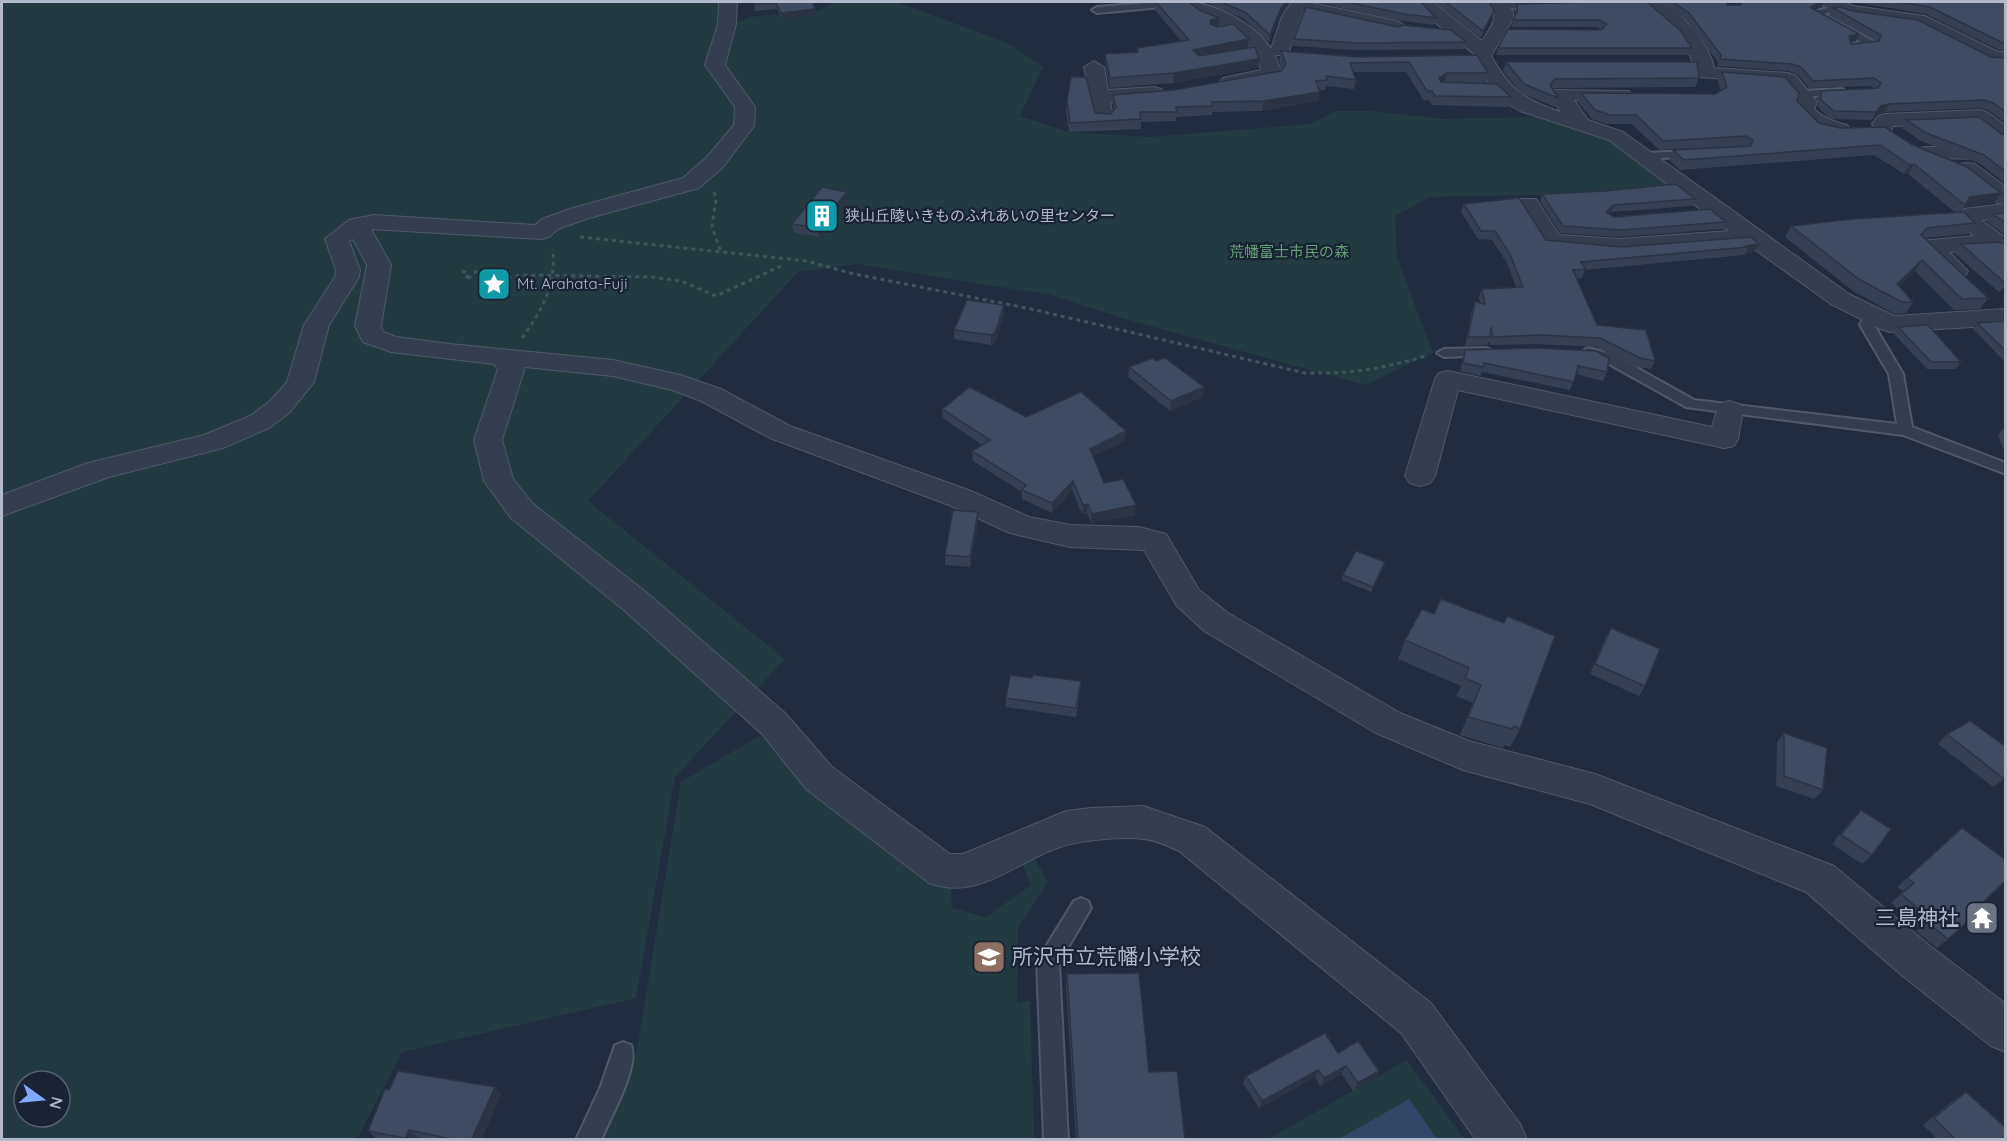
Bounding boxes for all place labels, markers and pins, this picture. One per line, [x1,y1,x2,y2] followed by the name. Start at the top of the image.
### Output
[804,198,840,234] building icon: 狭山丘陵いきものふれあいの里センター
[845,206,1115,225] place label: 狭山丘陵いきものふれあいの里センター
[476,266,512,302] place icon: Mt. Arahata-Fuji
[517,274,627,293] place label: Mt. Arahata-Fuji
[1964,900,2000,936] temple icon: 三島神社
[1875,904,1959,930] place label: 三島神社
[971,939,1007,975] school or university icon: 所沢市立荒幡小学校
[1012,943,1201,969] place label: 所沢市立荒幡小学校

